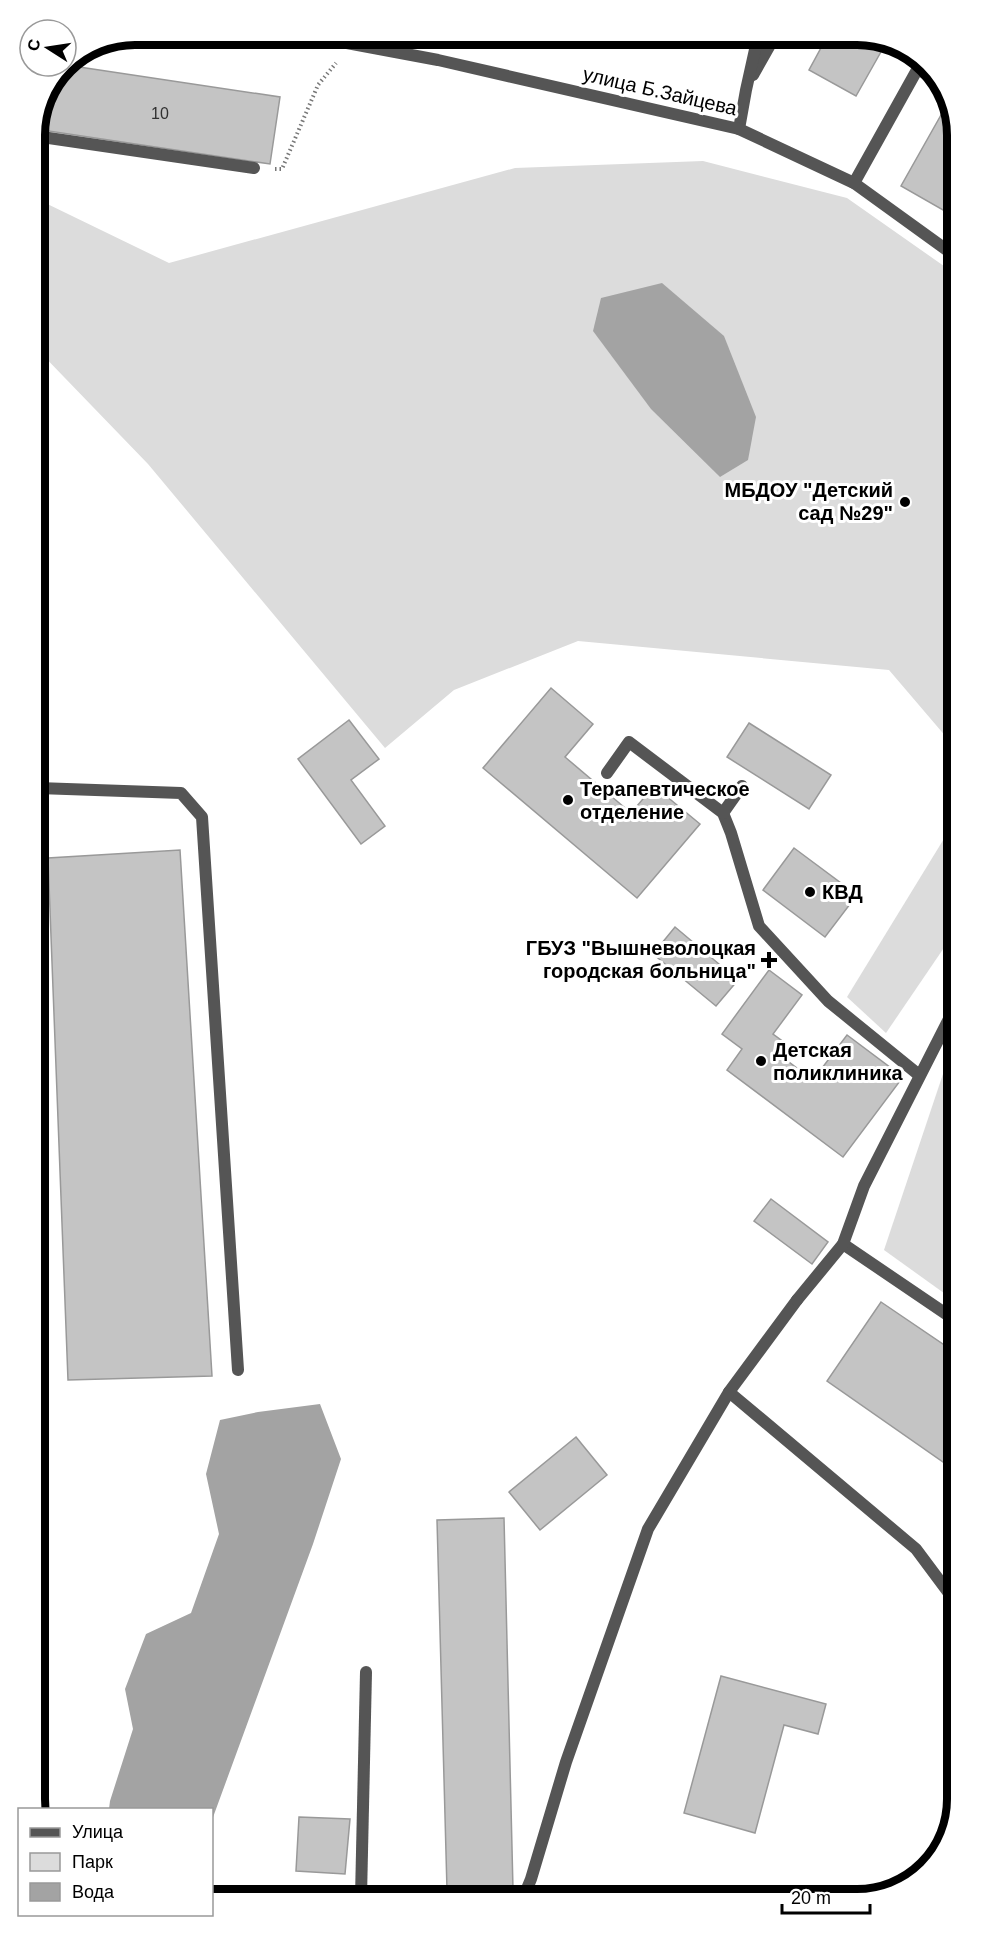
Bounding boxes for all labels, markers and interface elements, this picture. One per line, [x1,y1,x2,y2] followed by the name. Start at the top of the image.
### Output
[18,18,78,78] north arrow
[24,37,43,52] text: С
[581,63,740,120] street label: улица Б.Зайцева
[151,105,169,122] house number: 10
[725,479,893,524] place label: МБДОУ "Детский сад №29"
[898,495,912,509] marker: МБДОУ "Детский сад №29"
[580,778,750,823] place label: Терапевтическое отделение
[561,793,575,807] marker: Терапевтическое отделение
[822,881,863,903] place label: КВД
[803,885,817,899] marker: КВД
[526,937,756,982] place label: ГБУЗ "Вышневолоцкая городская больница"
[760,951,778,969] marker: ГБУЗ "Вышневолоцкая городская больница"
[773,1039,903,1084] place label: Детская поликлиника
[754,1054,768,1068] marker: Детская поликлиника
[18,1808,213,1916] legend
[72,1822,124,1842] text: Улица
[72,1852,113,1872] text: Парк
[782,1877,870,1915] scale bar
[72,1882,115,1902] text: Вода
[791,1888,831,1908] text: 20 m

